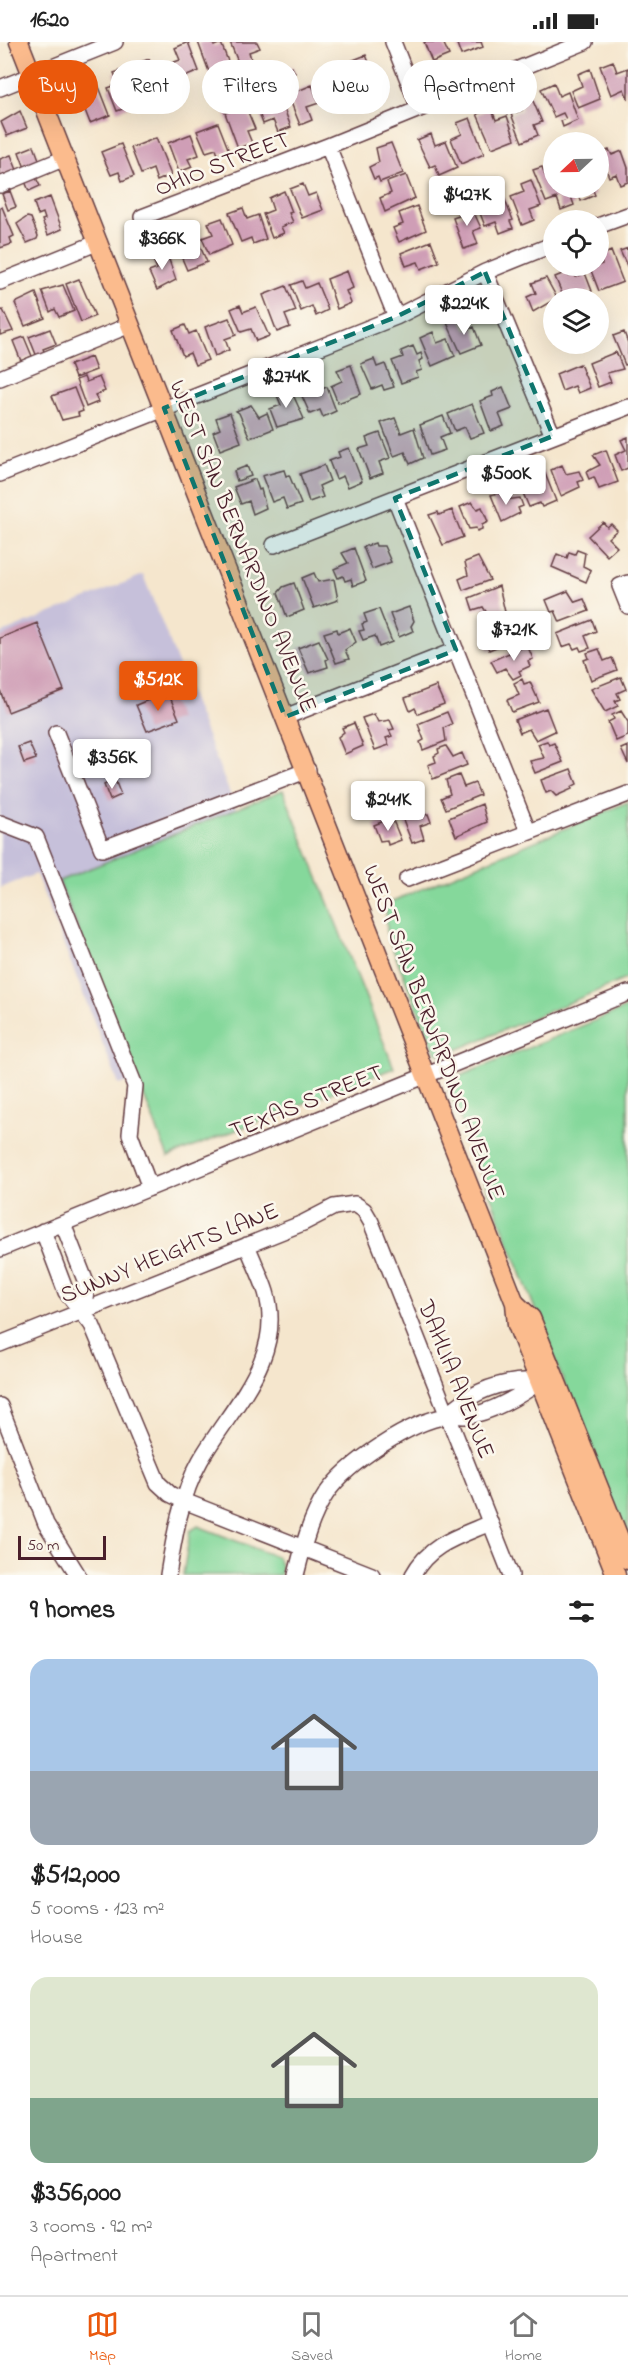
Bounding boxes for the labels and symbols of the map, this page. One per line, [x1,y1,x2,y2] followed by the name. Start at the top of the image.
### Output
[150,123,296,207] street label: OHIO STREET
[543,132,609,198] north arrow
[425,176,509,227] pin: $427K
[120,220,204,271] pin: $366K
[422,285,506,336] pin: $224K
[244,358,328,409] pin: $274K
[159,375,325,719] street label: WEST SAN BERNARDINO AVENUE
[464,455,548,506] pin: $500K
[472,611,556,662] pin: $721K
[116,661,200,712] pin: $512K
[70,739,154,790] pin: $356K
[346,781,430,832] pin: $241K
[352,860,513,1206] street label: WEST SAN BERNARDINO AVENUE
[225,1056,390,1150] street label: TEXAS STREET
[56,1195,284,1314] street label: SUNNY HEIGHTS LANE
[407,1294,502,1464] street label: DAHLIA AVENUE
[18,1533,106,1560] scale bar

